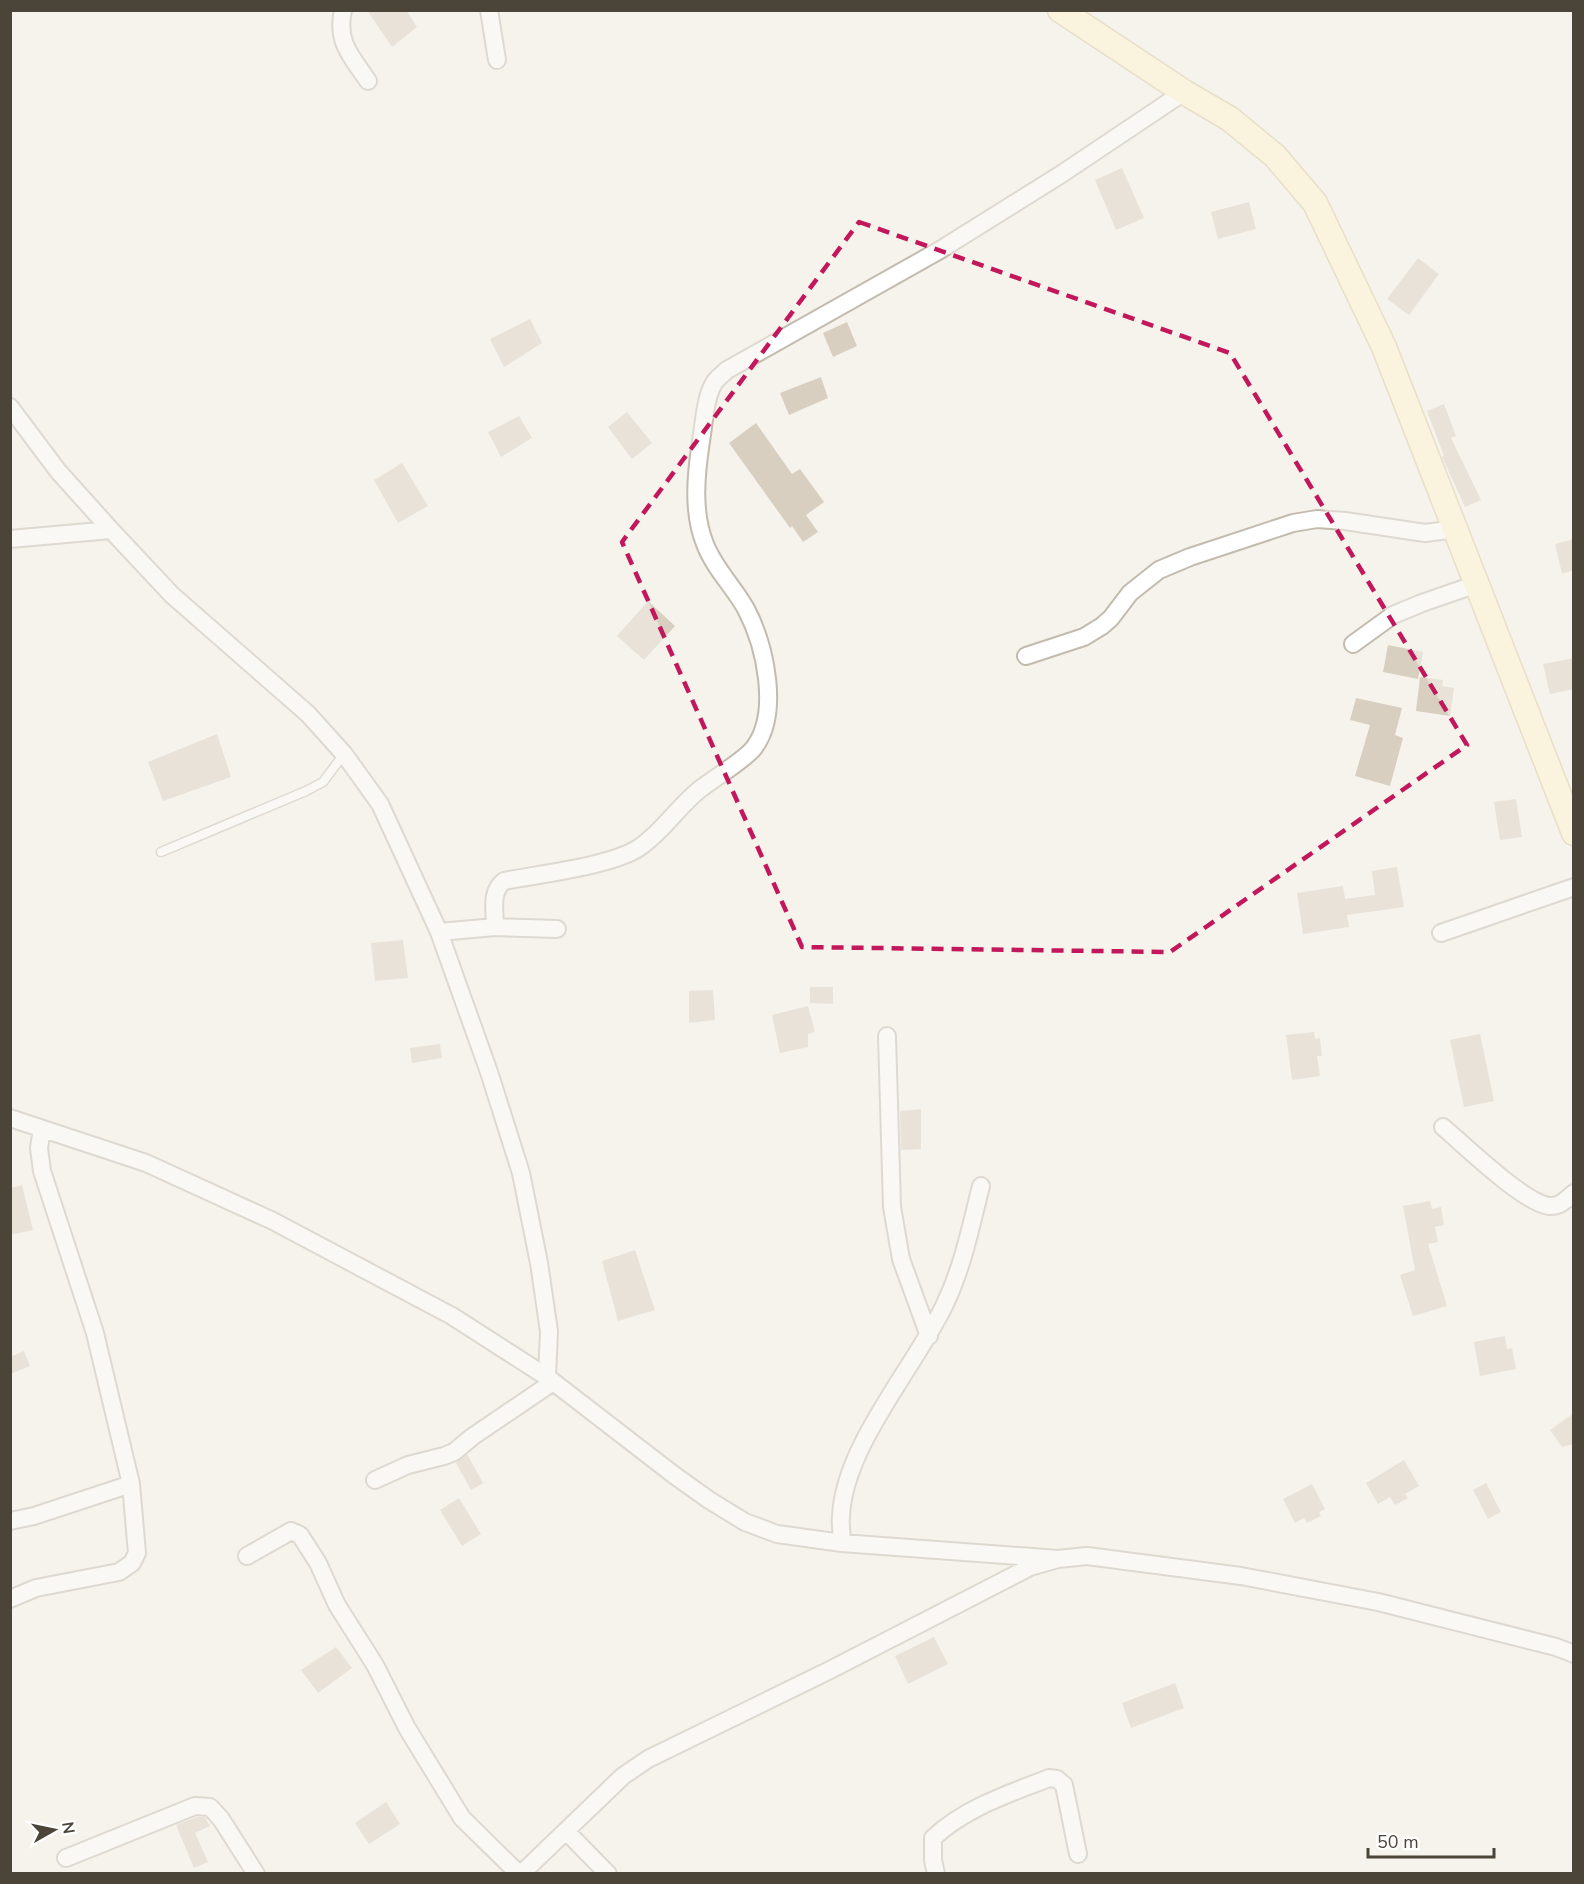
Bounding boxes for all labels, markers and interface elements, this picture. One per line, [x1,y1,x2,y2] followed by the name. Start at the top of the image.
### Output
[24,1800,84,1860] north arrow
[56,1820,80,1835] text: N
[1368,1821,1494,1859] scale bar
[1377,1830,1419,1854] text: 50 m

